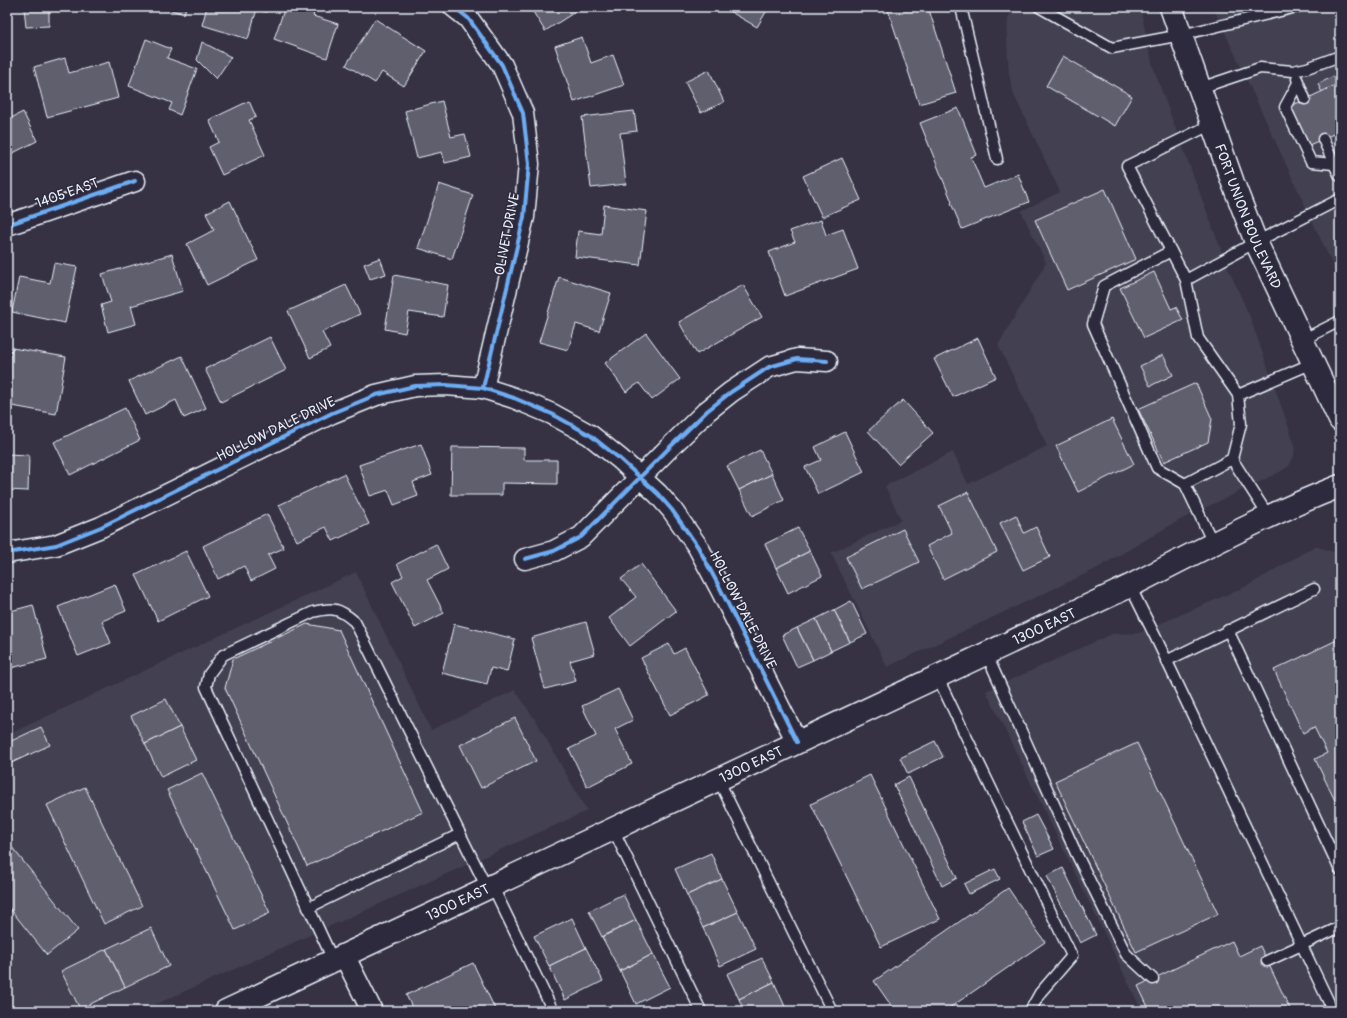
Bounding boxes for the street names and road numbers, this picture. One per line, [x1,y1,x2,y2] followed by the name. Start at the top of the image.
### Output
[1211,141,1285,292] street label: FORT UNION BOULEVARD
[33,174,101,212] street label: 1405 EAST
[491,191,523,277] street label: OLIVET DRIVE
[214,393,338,465] street label: HOLLOW DALE DRIVE
[706,548,780,672] street label: HOLLOW DALE DRIVE
[1010,604,1079,648] street label: 1300 EAST
[717,742,785,786] street label: 1300 EAST
[423,880,492,924] street label: 1300 EAST

